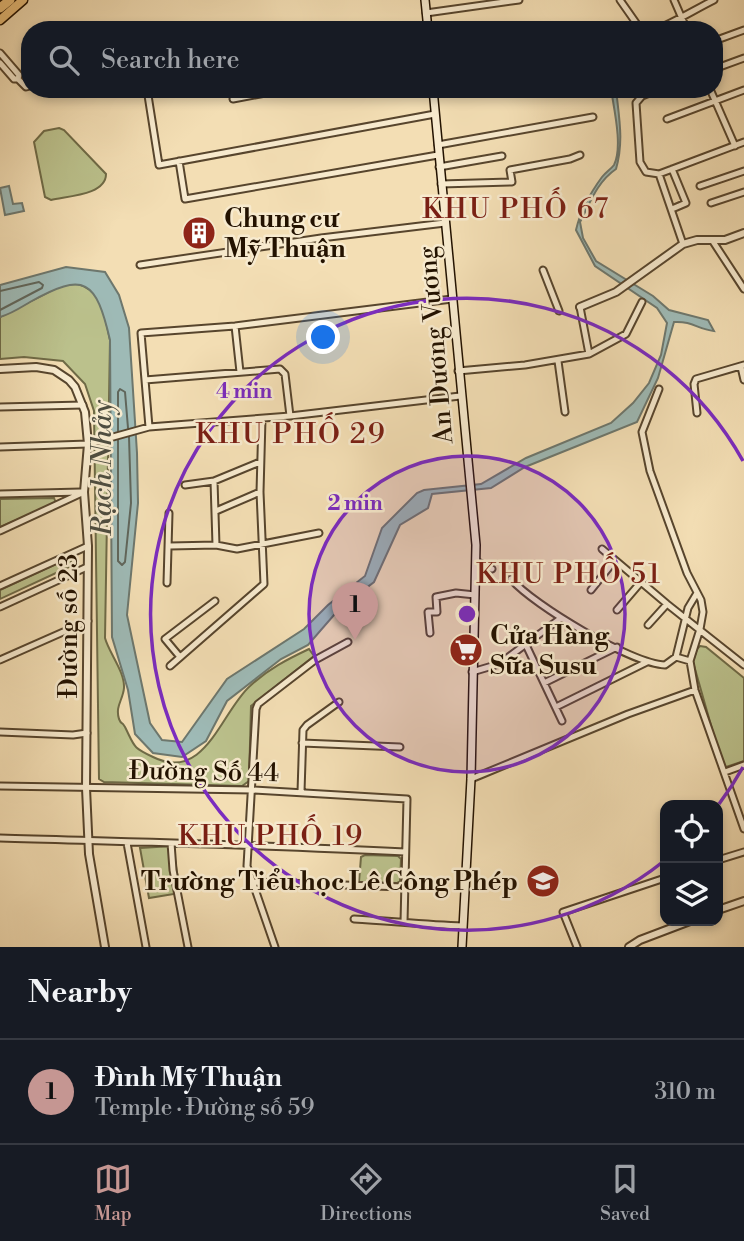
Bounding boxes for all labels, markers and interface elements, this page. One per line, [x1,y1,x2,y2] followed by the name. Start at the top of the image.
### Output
[21,21,723,98] search box
[45,41,83,79] icon: search
[101,44,240,76] text: Search here
[422,187,610,227] district label: KHU PHỐ 67
[224,203,346,265] place label: Chung cư Mỹ Thuận
[180,214,218,252] building icon: Chung cư Mỹ Thuận
[411,244,461,446] street label: An Dương Vương
[306,320,340,354] your location
[216,379,272,405] text: 4 min
[85,399,120,537] water label: Rạch Nhảy
[195,412,387,452] district label: KHU PHỐ 29
[327,491,383,517] text: 2 min
[476,552,662,592] district label: KHU PHỐ 51
[53,554,85,698] street label: Đường số 23
[332,582,378,640] pin: 1
[455,602,479,626] centre of rings
[490,620,610,682] place label: Cửa Hàng Sữa Susu
[447,631,485,669] supermarket icon: Cửa Hàng Sữa Susu
[129,755,279,789] street label: Đường Số 44
[660,800,723,926] map controls
[660,800,723,863] button: locate
[178,814,364,854] district label: KHU PHỐ 19
[524,862,562,900] school or university icon: Trường Tiểu học Lê Công Phép
[660,863,723,926] button: layers
[141,866,518,898] place label: Trường Tiểu học Lê Công Phép
[28,974,132,1012] text: Nearby
[95,1062,282,1094] text: Đình Mỹ Thuận
[45,1078,57,1106] text: 1
[655,1078,716,1106] text: 310 m
[95,1094,314,1122] text: Temple · Đường số 59
[94,1160,132,1226] tab: Map
[320,1160,412,1226] tab: Directions
[600,1160,650,1226] tab: Saved

